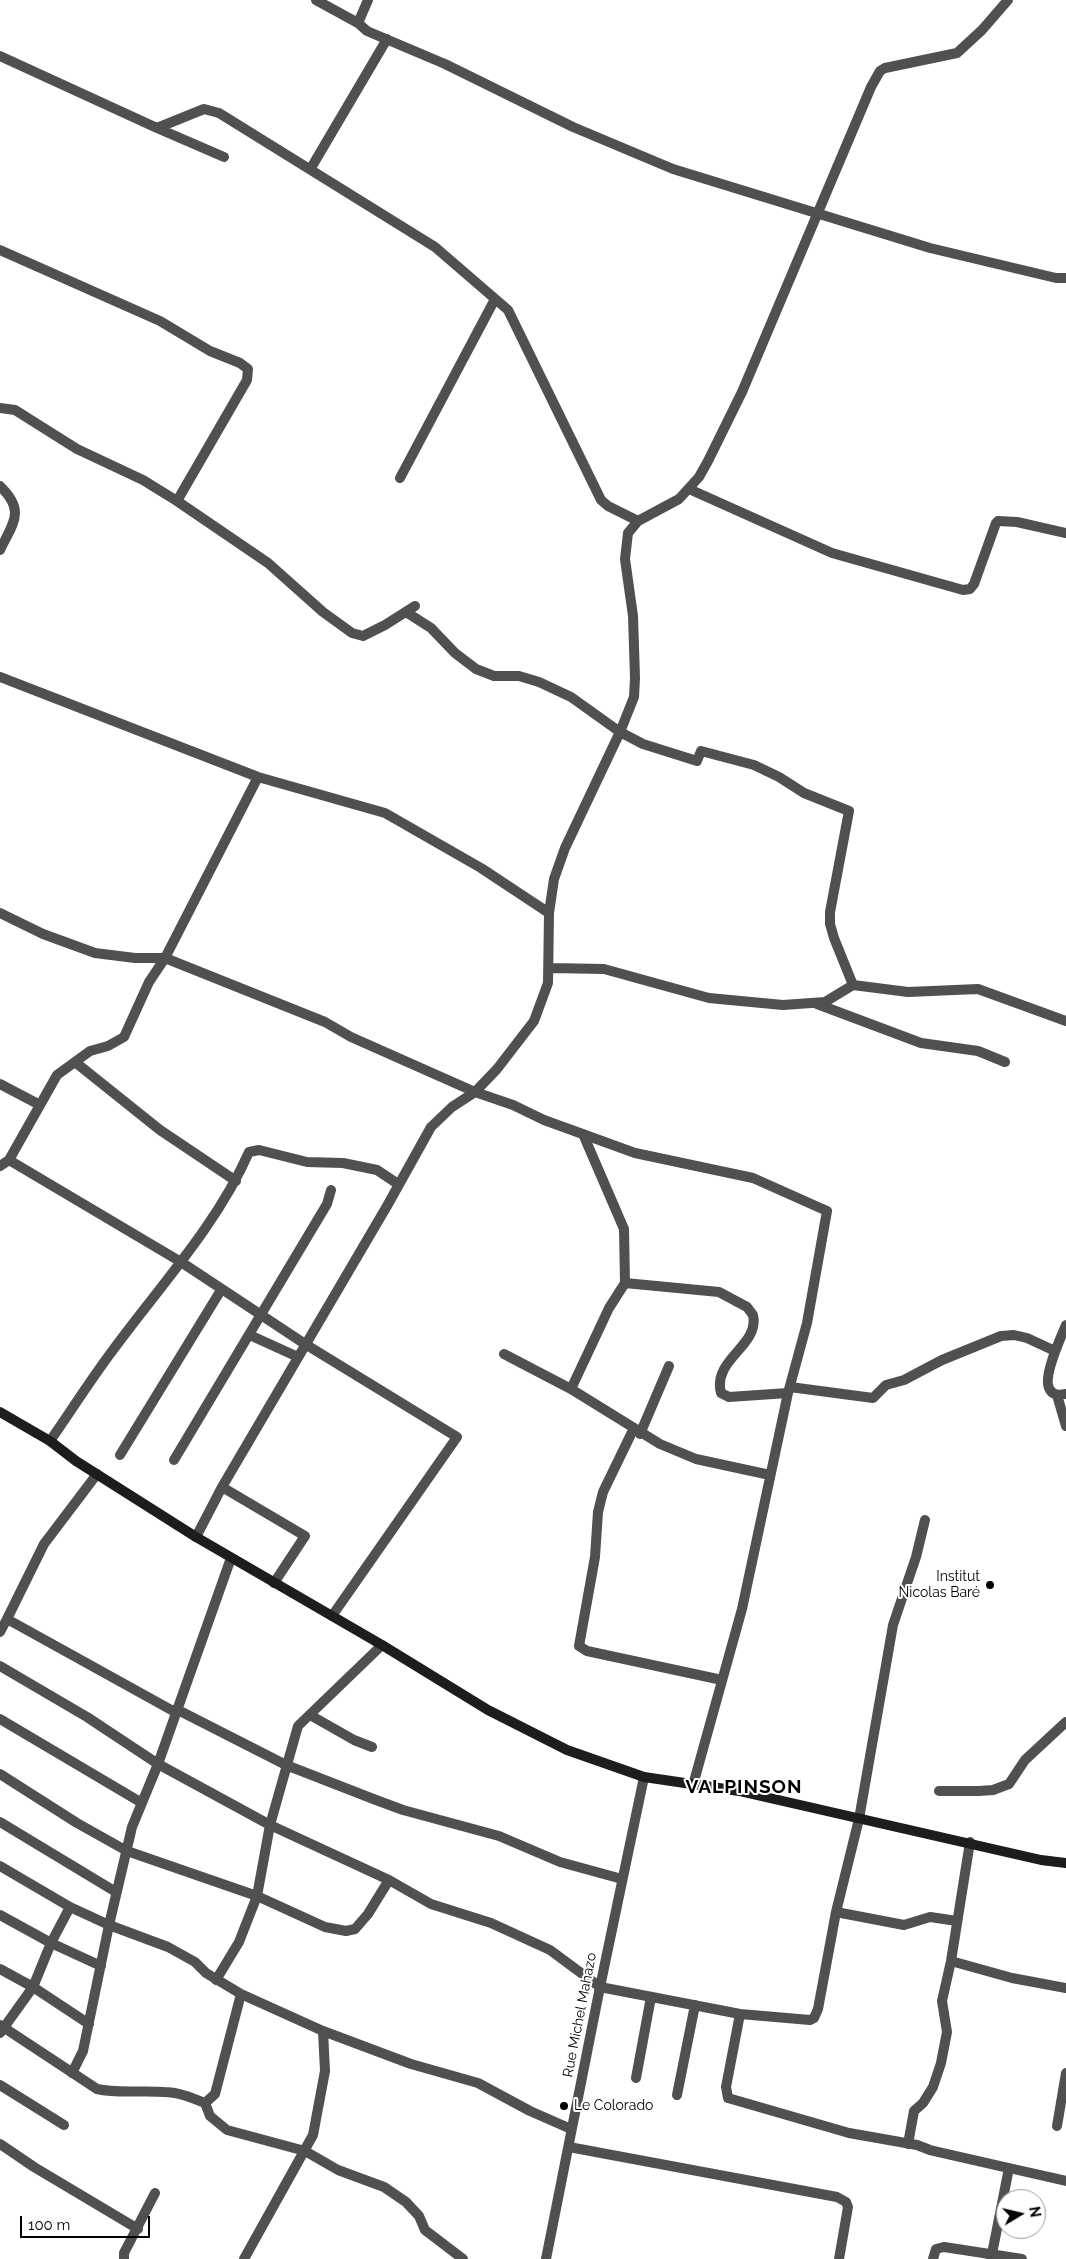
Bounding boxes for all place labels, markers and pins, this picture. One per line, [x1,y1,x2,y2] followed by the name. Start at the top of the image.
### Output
[899,1569,980,1601] place label: Institut Nicolas Baré
[984,1579,996,1591] marker: Institut Nicolas Baré
[574,2098,653,2114] place label: Le Colorado
[558,2100,570,2112] marker: Le Colorado

